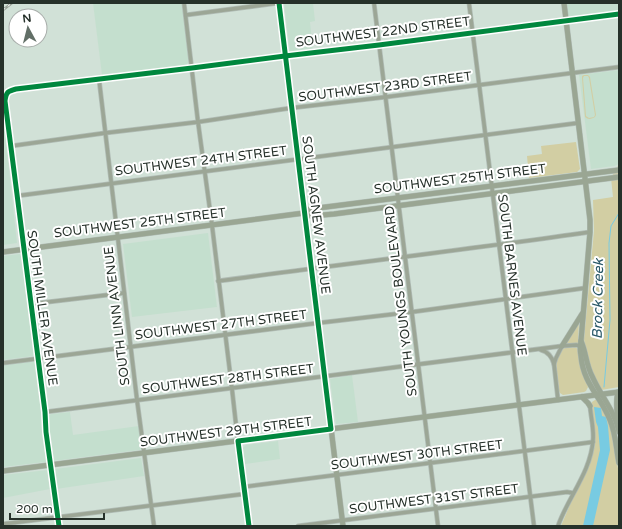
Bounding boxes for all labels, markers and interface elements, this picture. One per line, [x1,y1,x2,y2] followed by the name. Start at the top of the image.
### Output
[8,8,48,48] north arrow
[22,12,32,26] text: N
[295,13,471,51] street label: SOUTHWEST 22ND STREET
[298,68,473,106] street label: SOUTHWEST 23RD STREET
[298,135,334,295] street label: SOUTH AGNEW AVENUE
[114,143,288,179] street label: SOUTHWEST 24TH STREET
[373,161,547,197] street label: SOUTHWEST 25TH STREET
[494,193,530,357] street label: SOUTH BARNES AVENUE
[53,205,227,241] street label: SOUTHWEST 25TH STREET
[381,205,421,397] street label: SOUTH YOUNGS BOULEVARD
[23,229,61,387] street label: SOUTH MILLER AVENUE
[101,246,133,386] street label: SOUTH LINN AVENUE
[589,257,607,339] water label: Brock Creek
[134,307,308,343] street label: SOUTHWEST 27TH STREET
[141,361,315,397] street label: SOUTHWEST 28TH STREET
[139,414,313,450] street label: SOUTHWEST 29TH STREET
[330,437,504,473] street label: SOUTHWEST 30TH STREET
[348,481,520,517] street label: SOUTHWEST 31ST STREET
[10,495,104,521] scale bar
[16,502,53,516] text: 200 m

